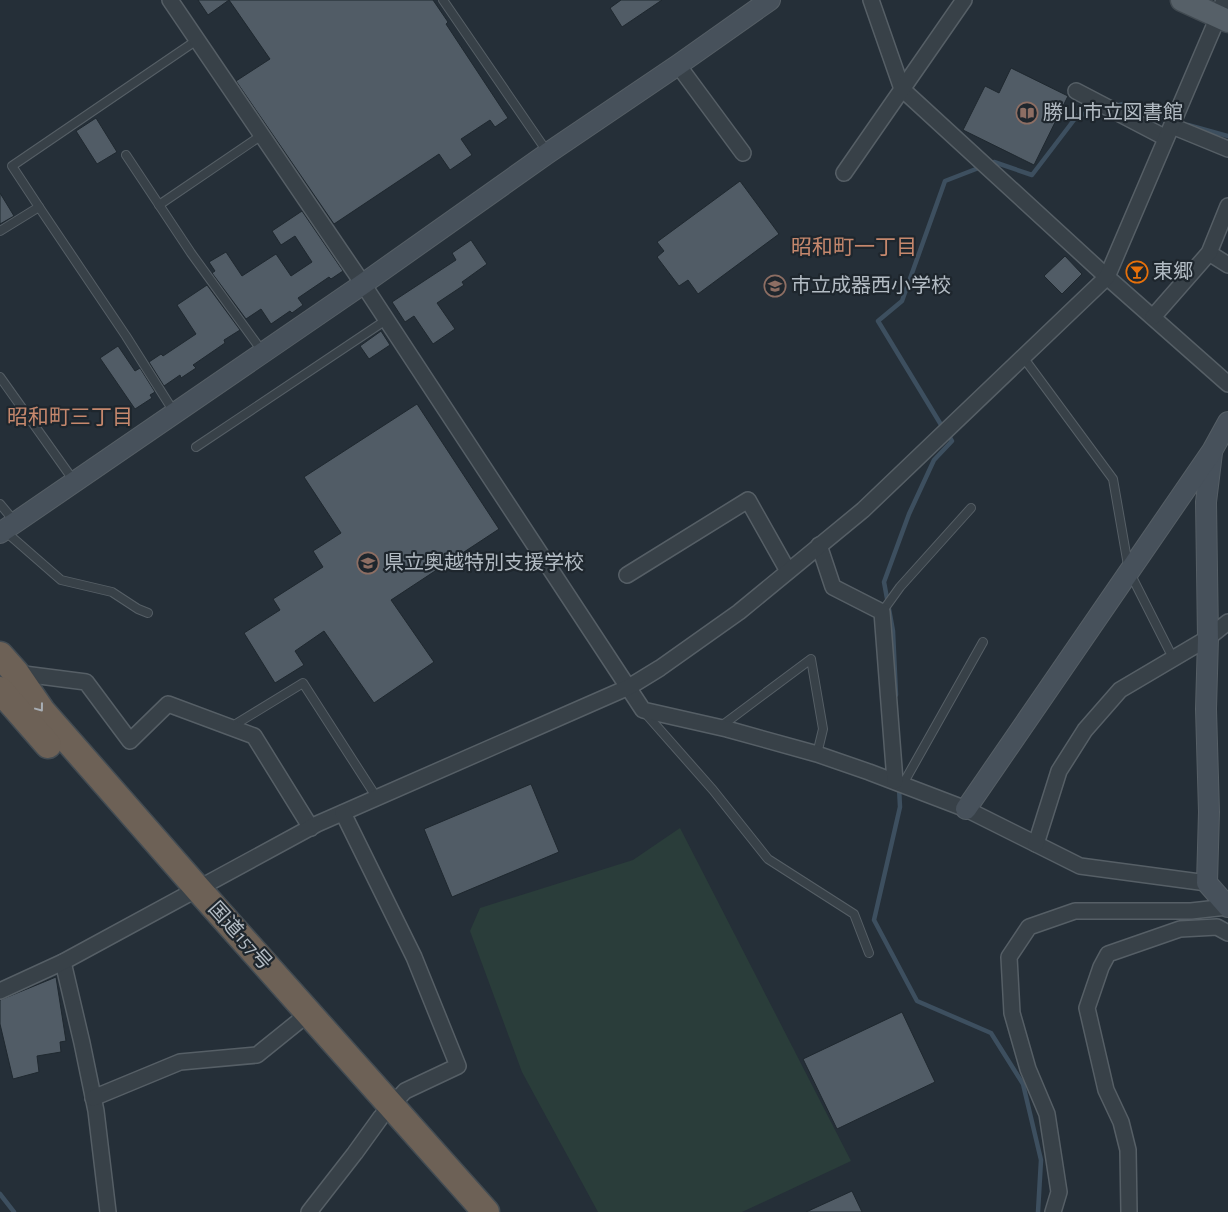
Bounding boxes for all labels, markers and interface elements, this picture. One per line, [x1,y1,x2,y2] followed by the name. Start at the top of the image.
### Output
[1015,101,1039,125] library icon: 勝山市立図書館
[1043,102,1183,123] place label: 勝山市立図書館
[791,236,917,258] district label: 昭和町一丁目
[1125,260,1149,284] bar icon: 東郷
[1153,261,1193,282] place label: 東郷
[763,274,787,298] school or university icon: 市立成器西小学校
[791,275,951,296] place label: 市立成器西小学校
[7,406,133,428] district label: 昭和町三丁目
[356,551,380,575] school or university icon: 県立奥越特別支援学校
[384,552,584,573] place label: 県立奥越特別支援学校
[34,702,43,712] one-way arrow
[205,898,276,974] street label: 国道157号

